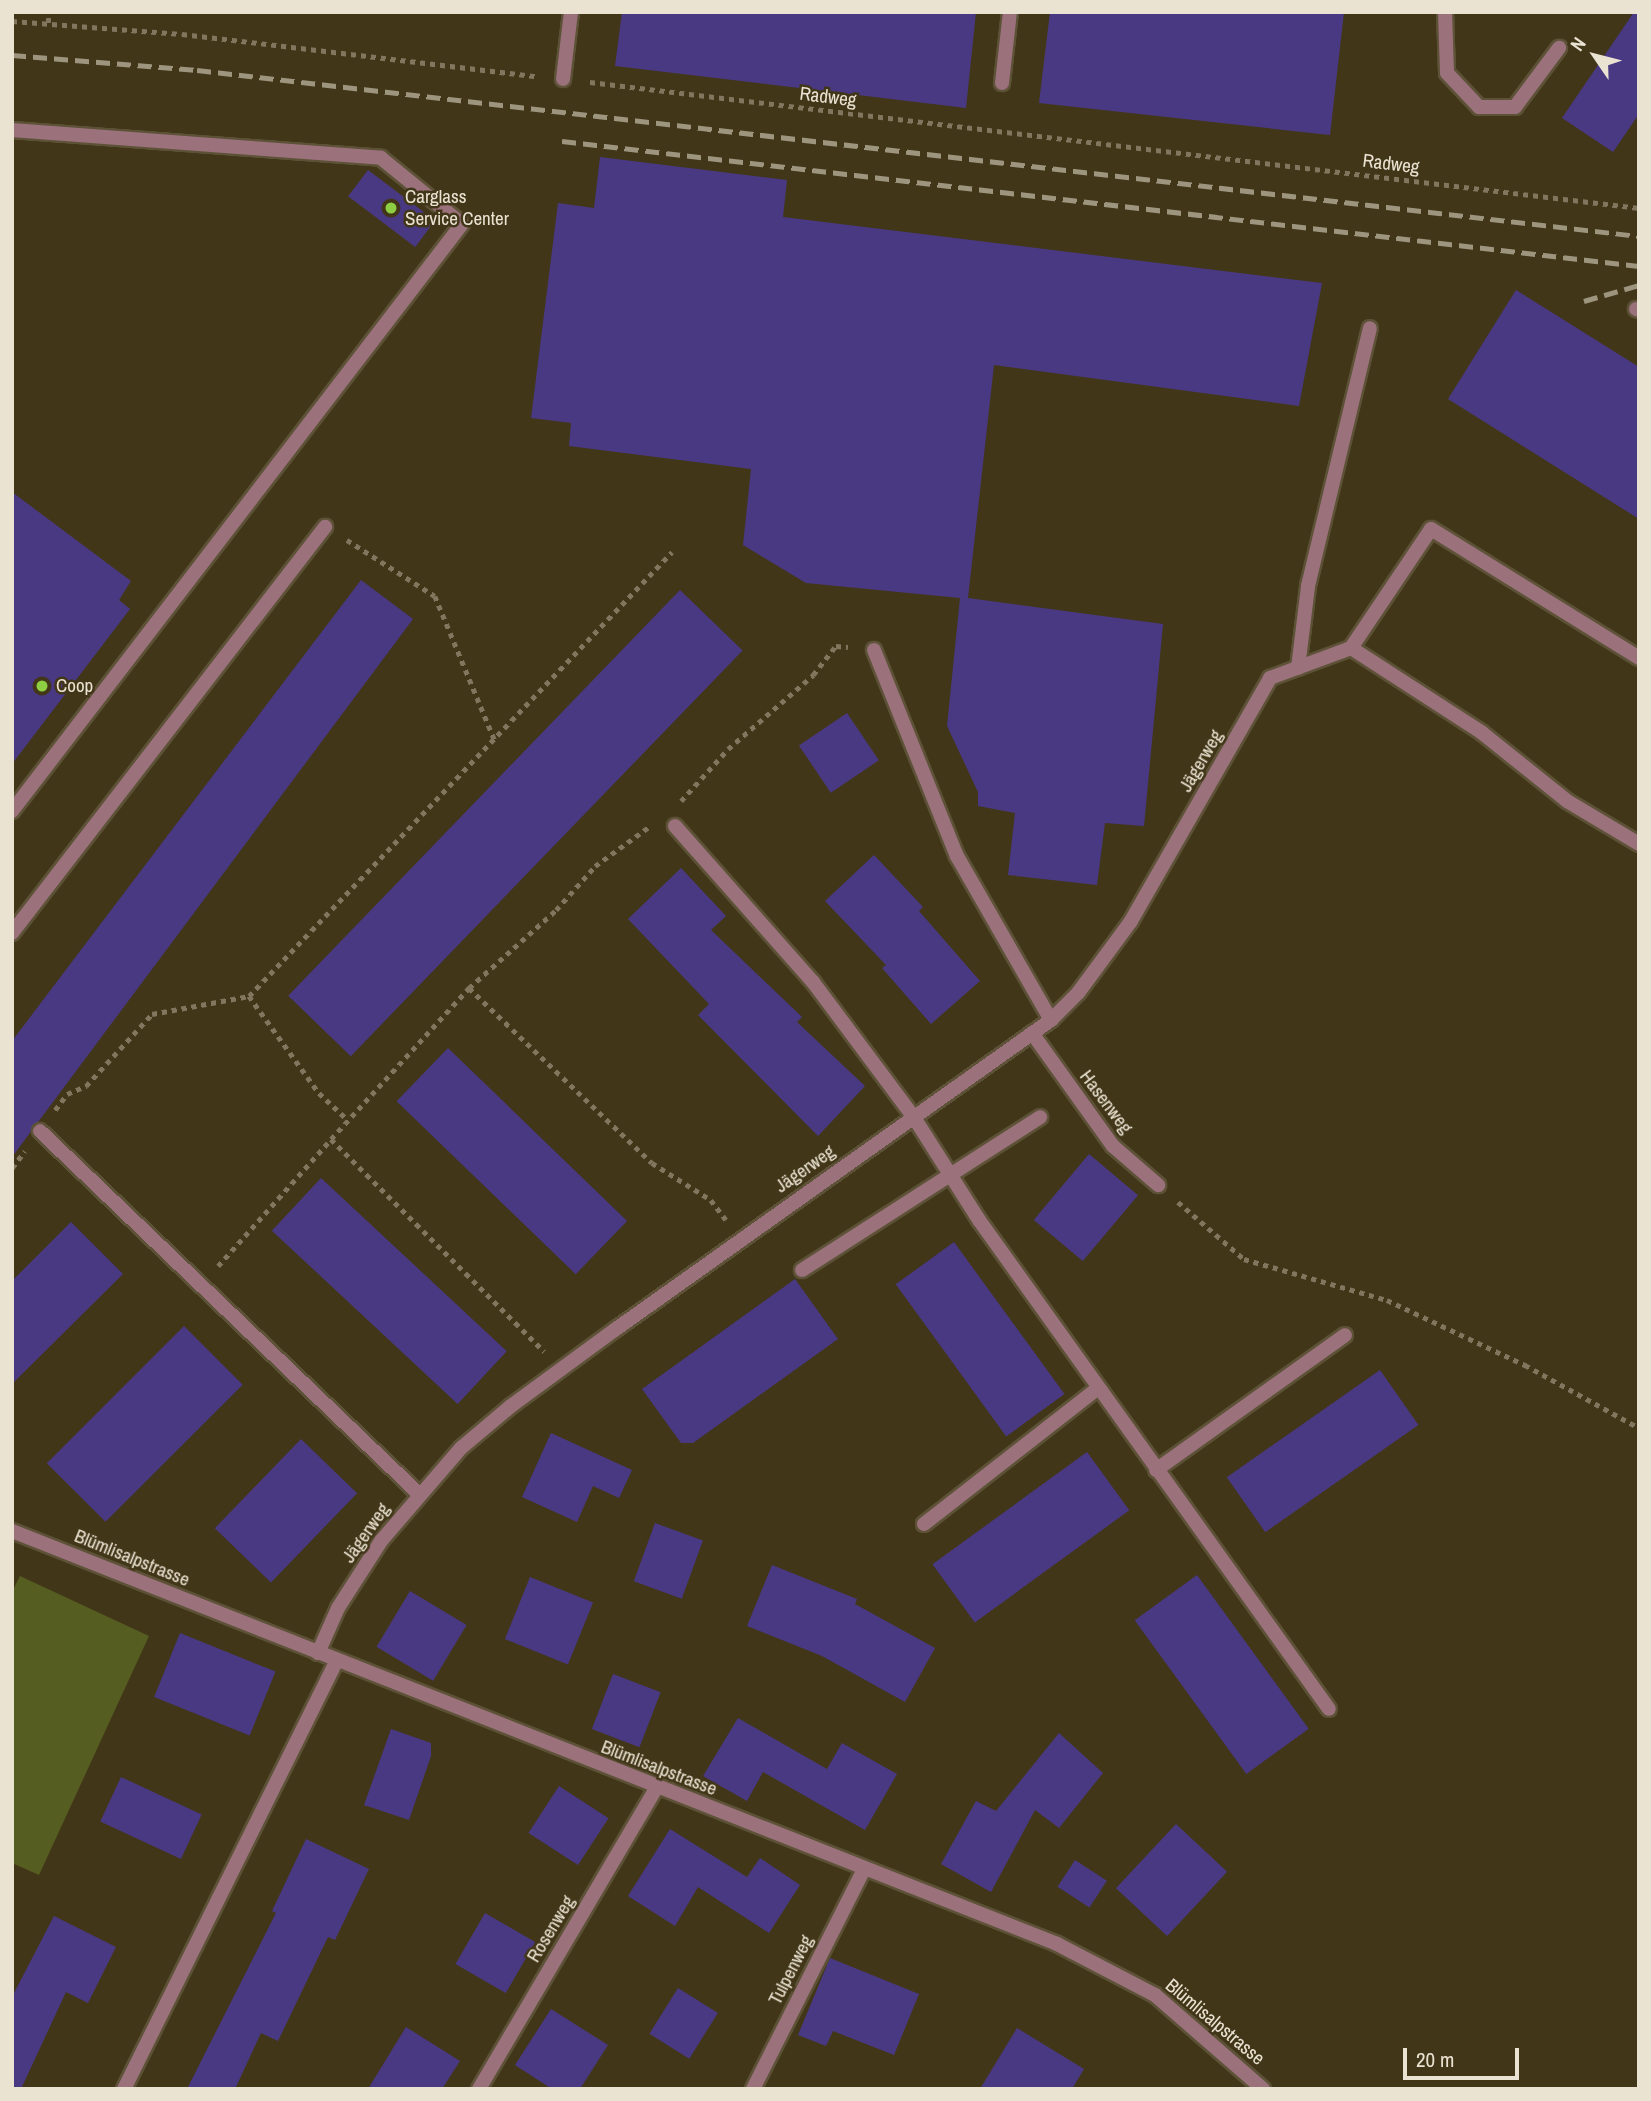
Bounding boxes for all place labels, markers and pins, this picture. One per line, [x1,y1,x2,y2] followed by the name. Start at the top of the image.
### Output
[405,186,509,230] place label: Carglass Service Center
[383,200,399,216] marker: Carglass Service Center
[56,675,93,697] place label: Coop
[34,678,50,694] marker: Coop

